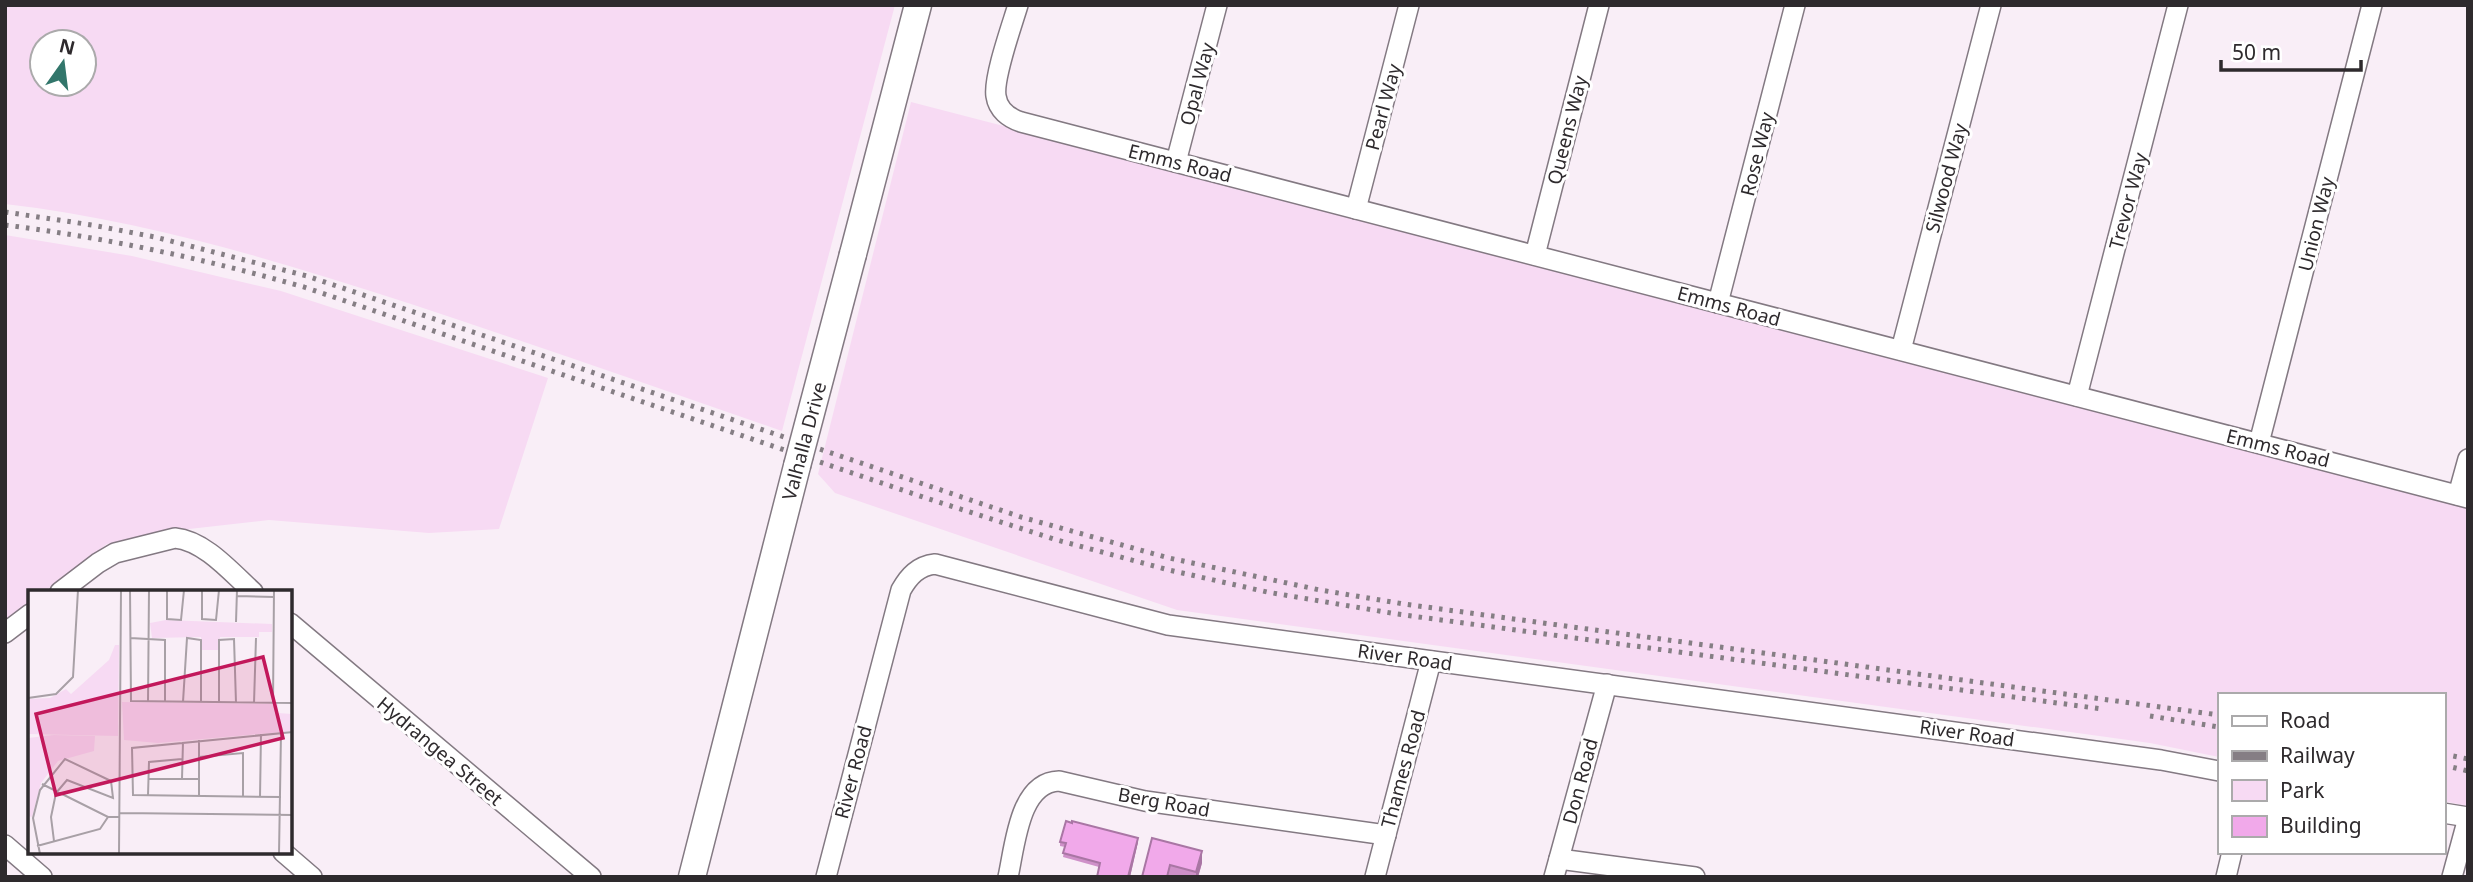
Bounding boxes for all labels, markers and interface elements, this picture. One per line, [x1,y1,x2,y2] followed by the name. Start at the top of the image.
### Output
[28,28,98,98] north arrow
[2221,28,2361,72] scale bar
[56,32,78,61] text: N
[2232,38,2281,66] text: 50 m
[1173,39,1221,128] street label: Opal Way
[1359,61,1407,153] street label: Pearl Way
[1541,72,1593,187] street label: Queens Way
[1734,109,1780,199] street label: Rose Way
[1919,120,1973,236] street label: Silwood Way
[1126,138,1234,188] street label: Emms Road
[2103,150,2153,252] street label: Trevor Way
[2292,174,2340,274] street label: Union Way
[1675,280,1783,332] street label: Emms Road
[776,379,832,503] street label: Valhalla Drive
[2224,423,2332,473] street label: Emms Road
[28,590,292,854] inset map
[1356,637,1454,677] street label: River Road
[372,691,508,811] street label: Hydrangea Street
[2218,693,2445,854] legend
[2280,706,2330,734] text: Road
[1375,707,1431,831] street label: Thames Road
[1918,713,2016,753] street label: River Road
[828,722,878,822] street label: River Road
[1556,735,1604,827] street label: Don Road
[2280,741,2355,769] text: Railway
[2280,776,2325,804] text: Park
[1116,781,1212,823] street label: Berg Road
[2280,811,2362,839] text: Building

